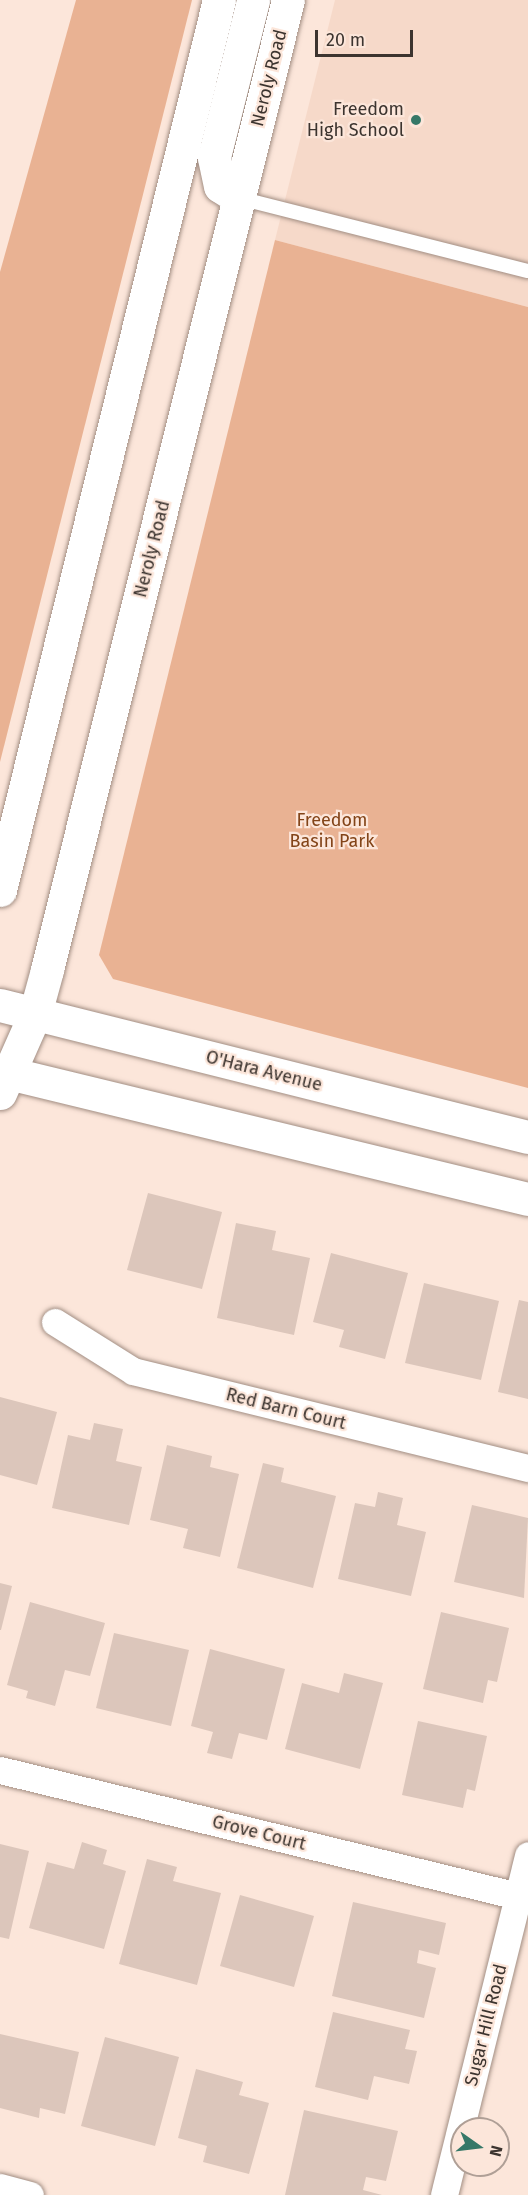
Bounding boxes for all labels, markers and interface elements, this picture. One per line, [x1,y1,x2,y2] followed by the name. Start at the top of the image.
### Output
[318,18,416,56] scale bar
[247,27,291,129] street label: Neroly Road
[326,29,365,51] text: 20 m
[307,99,404,142] place label: Freedom High School
[409,113,423,127] marker: Freedom High School
[130,498,174,600] street label: Neroly Road
[290,810,374,852] park label: Freedom Basin Park
[204,1046,324,1096] street label: O'Hara Avenue
[224,1384,348,1434] street label: Red Barn Court
[210,1811,308,1855] street label: Grove Court
[460,1962,512,2088] street label: Sugar Hill Road
[450,2117,510,2177] north arrow
[486,2144,507,2158] text: N

